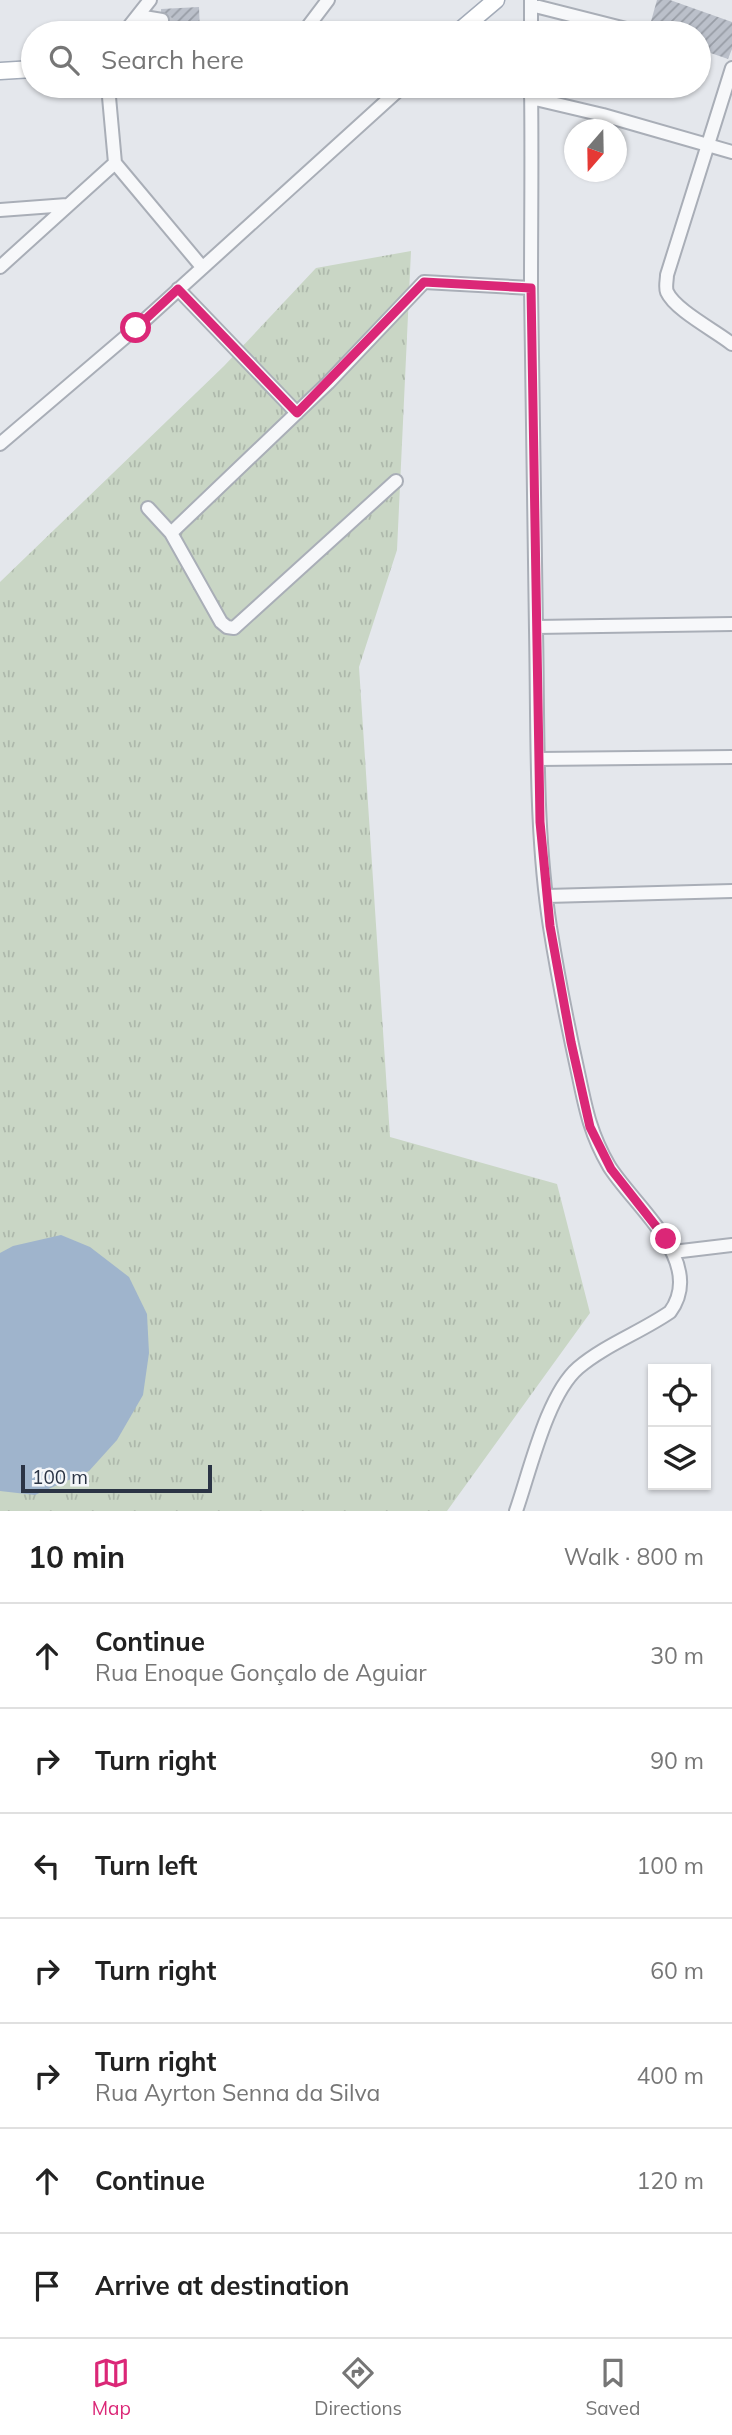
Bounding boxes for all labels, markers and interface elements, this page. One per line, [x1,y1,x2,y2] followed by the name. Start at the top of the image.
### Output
[21,21,711,98] search box
[45,41,83,79] icon: search
[101,43,244,76] text: Search here
[564,119,627,182] north arrow
[120,312,151,343] route start
[650,1223,681,1254] route end
[648,1364,711,1490] map controls
[648,1364,711,1427] button: locate
[648,1427,711,1490] button: layers
[21,1462,212,1494] scale bar
[32,1465,88,1489] text: 100 m
[28,1538,125,1576] text: 10 min
[564,1542,704,1571] text: Walk · 800 m
[95,1625,205,1658] text: Continue
[28,1637,66,1675] icon: ahead
[650,1641,704,1670] text: 30 m
[95,1658,427,1687] text: Rua Enoque Gonçalo de Aguiar
[28,1742,66,1780] icon: right
[95,1744,216,1777] text: Turn right
[650,1746,704,1775] text: 90 m
[28,1847,66,1885] icon: left
[95,1849,197,1882] text: Turn left
[636,1851,704,1880] text: 100 m
[28,1952,66,1990] icon: right
[95,1954,216,1987] text: Turn right
[650,1956,704,1985] text: 60 m
[95,2045,216,2078] text: Turn right
[28,2057,66,2095] icon: right
[636,2061,704,2090] text: 400 m
[95,2078,380,2107] text: Rua Ayrton Senna da Silva
[28,2162,66,2200] icon: ahead
[95,2164,205,2197] text: Continue
[636,2166,704,2195] text: 120 m
[28,2267,66,2305] icon: arrive
[95,2269,350,2302] text: Arrive at destination
[92,2354,131,2420] tab: Map
[314,2354,402,2420] tab: Directions
[585,2354,640,2420] tab: Saved

